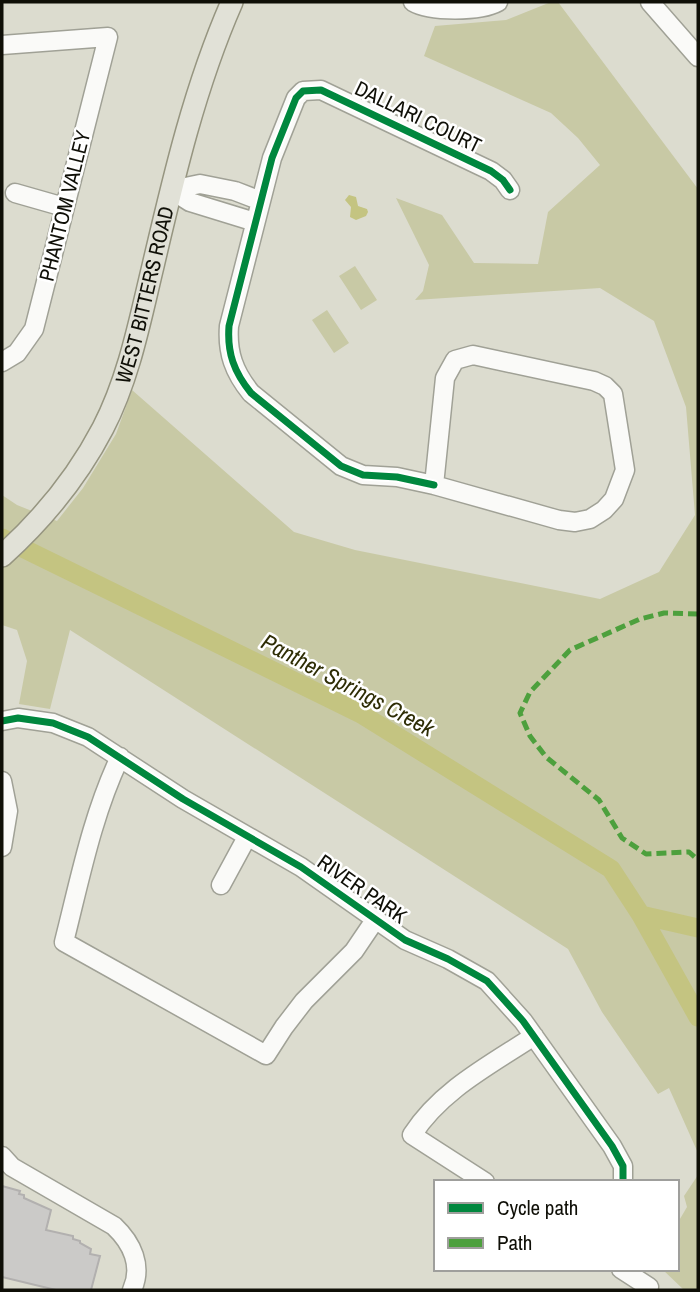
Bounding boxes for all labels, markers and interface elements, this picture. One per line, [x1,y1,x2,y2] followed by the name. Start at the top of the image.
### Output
[350,73,487,160] street label: DALLARI COURT
[32,127,97,284] street label: PHANTOM VALLEY
[108,203,181,387] street label: WEST BITTERS ROAD
[256,626,442,744] water label: Panther Springs Creek
[312,847,413,930] street label: RIVER PARK
[434,1180,679,1271] legend
[497,1193,578,1222] text: Cycle path
[497,1228,532,1257] text: Path

